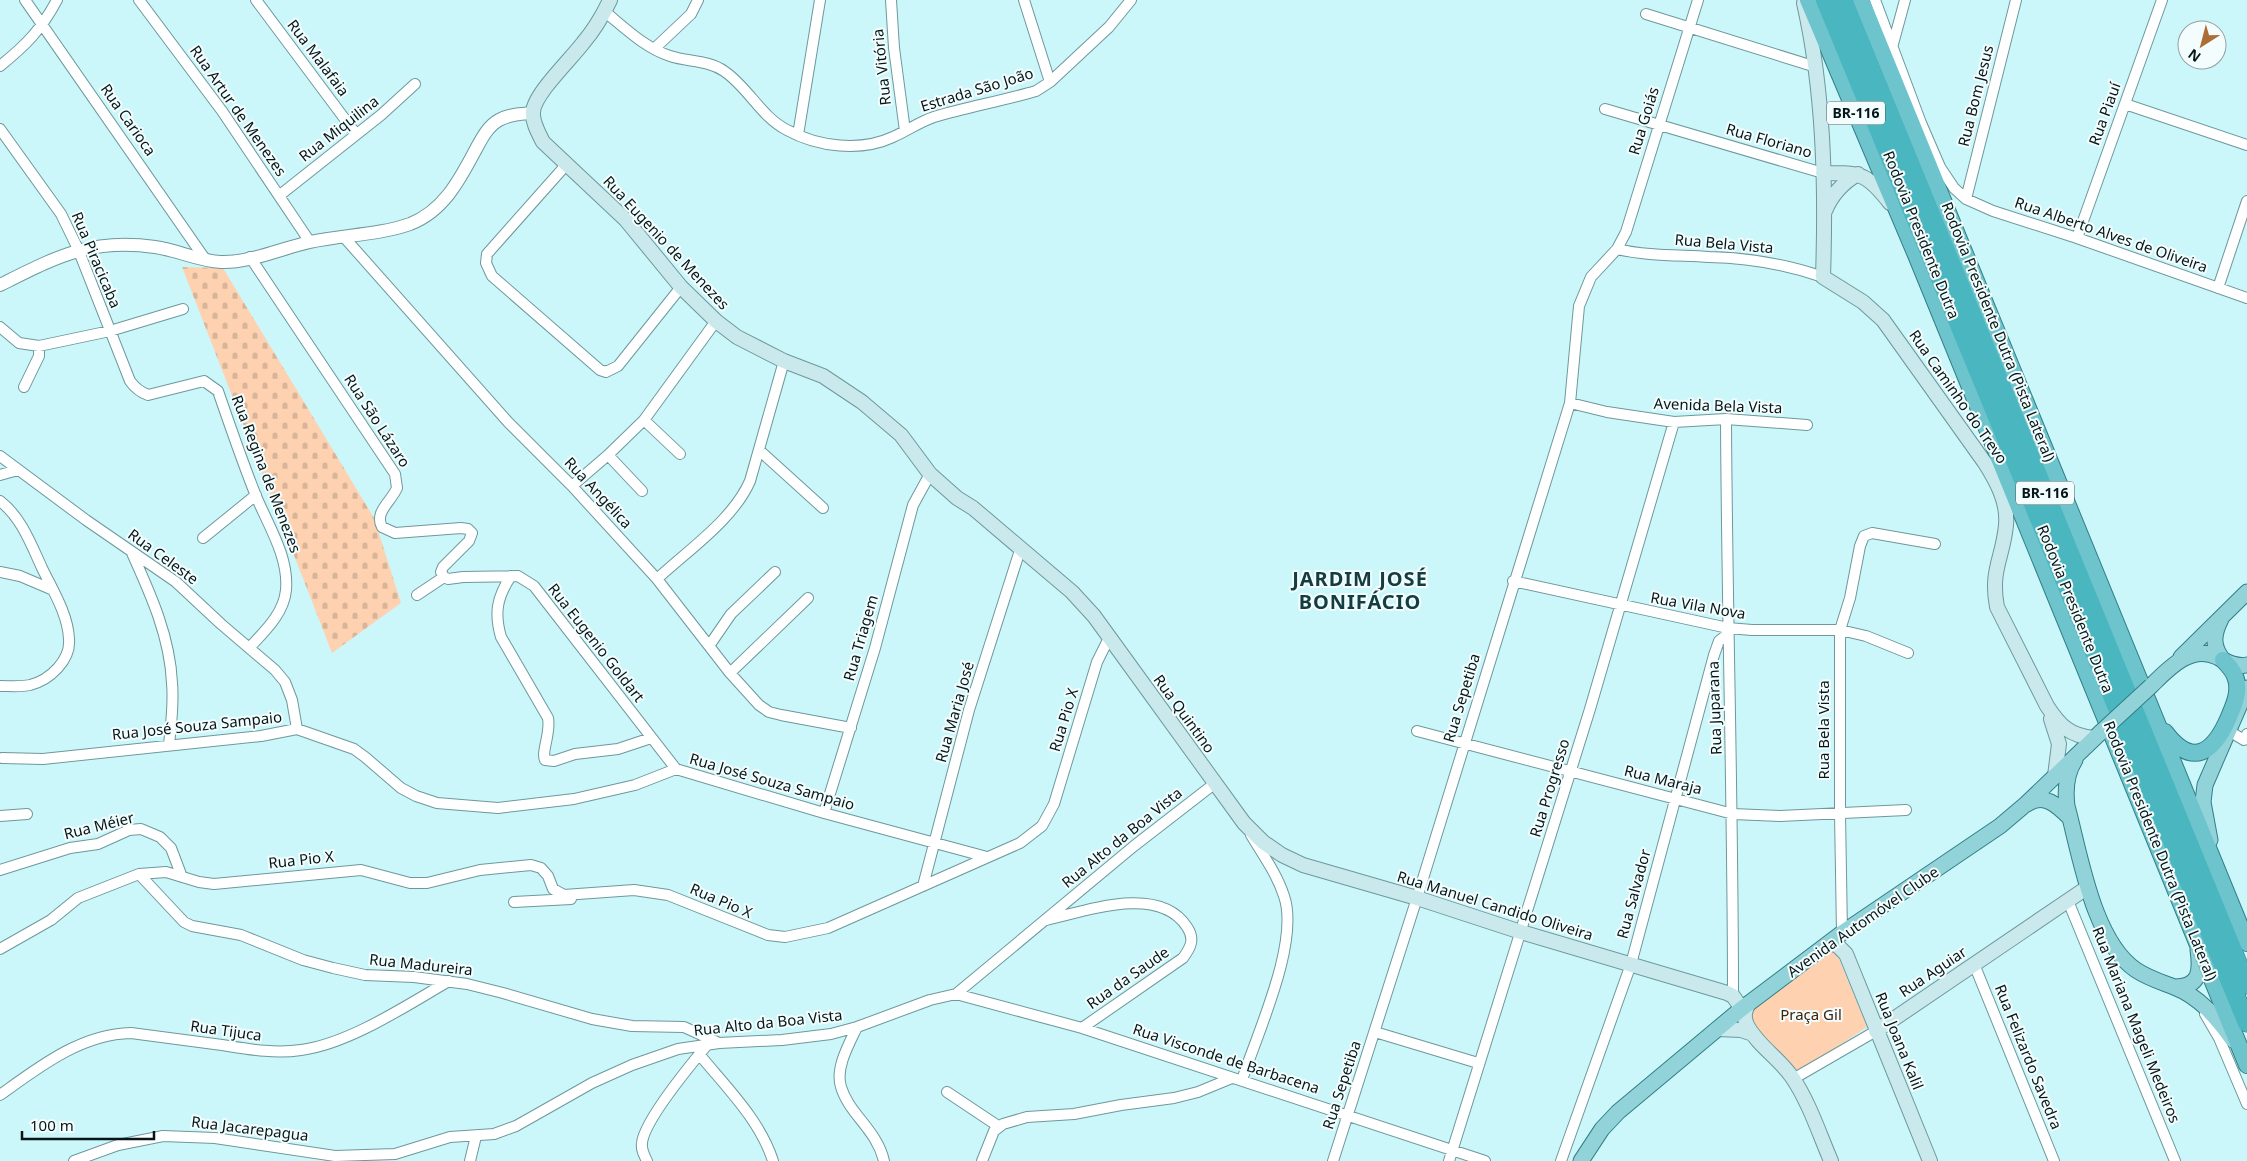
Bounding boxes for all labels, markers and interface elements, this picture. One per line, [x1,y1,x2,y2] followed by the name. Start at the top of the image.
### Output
[283,15,354,100] street label: Rua Malafaia
[2177,20,2227,70] north arrow
[867,28,895,106] street label: Rua Vitória
[186,41,292,180] street label: Rua Artur de Menezes
[1953,43,1997,149] street label: Rua Bom Jesus
[2184,45,2204,67] text: N
[918,62,1036,116] street label: Estrada São João
[2083,78,2125,148] street label: Rua Piauí
[97,79,161,159] street label: Rua Carioca
[1623,84,1663,157] street label: Rua Goiás
[294,91,382,166] street label: Rua Miquilina
[1827,102,1885,125] road number: BR-116
[1724,118,1815,162] street label: Rua Floriano
[1879,148,1965,322] street label: Rodovia Presidente Dutra
[599,171,734,314] street label: Rua Eugenio de Menezes
[2012,192,2210,276] street label: Rua Alberto Alves de Oliveira
[1937,199,2060,464] street label: Rodovia Presidente Dutra (Pista Lateral)
[68,209,126,311] street label: Rua Piracicaba
[1674,229,1774,257] street label: Rua Bela Vista
[1905,326,2013,467] street label: Rua Caminho do Trevo
[340,370,415,471] street label: Rua São Lázaro
[228,392,306,555] street label: Rua Regina de Menezes
[1653,393,1783,417] street label: Avenida Bela Vista
[560,452,637,532] street label: Rua Angélica
[2016,482,2074,504] road number: BR-116
[2033,522,2119,696] street label: Rodovia Presidente Dutra
[124,524,203,588] street label: Rua Celeste
[1290,565,1428,615] district label: JARDIM JOSÉ BONIFÁCIO
[544,579,650,706] street label: Rua Eugenio Goldart
[1649,587,1747,623] street label: Rua Vila Nova
[838,592,882,683] street label: Rua Triagem
[1438,651,1484,745] street label: Rua Sepetiba
[930,659,978,765] street label: Rua Maria José
[1702,661,1726,755] street label: Rua Juparana
[1149,670,1220,757] street label: Rua Quintino
[1813,680,1833,780] street label: Rua Bela Vista
[1044,685,1082,754] street label: Rua Pio X
[111,706,283,744] street label: Rua José Souza Sampaio
[2099,718,2222,983] street label: Rodovia Presidente Dutra (Pista Lateral)
[1525,736,1574,839] street label: Rua Progresso
[687,748,857,814] street label: Rua José Souza Sampaio
[1622,760,1704,798] street label: Rua Maraja
[1057,782,1186,892] street label: Rua Alto da Boa Vista
[62,807,136,843] street label: Rua Méier
[267,846,335,872] street label: Rua Pio X
[1611,847,1655,941] street label: Rua Salvador
[1783,861,1942,981] street label: Avenida Automóvel Clube
[1395,866,1596,944] street label: Rua Manuel Candido Oliveira
[687,878,756,922] street label: Rua Pio X
[2088,923,2186,1126] street label: Rua Mariana Mageli Medeiros
[1082,941,1173,1013] street label: Rua da Saude
[1895,941,1970,1001] street label: Rua Aguiar
[368,949,474,979] street label: Rua Madureira
[1991,981,2067,1132] street label: Rua Felizardo Savedra
[1871,989,1929,1092] street label: Rua Joana Kalil
[693,1004,843,1040] street label: Rua Alto da Boa Vista
[1780,1004,1842,1024] park label: Praça Gil
[189,1015,263,1045] street label: Rua Tijuca
[1130,1018,1322,1098] street label: Rua Visconde de Barbacena
[1317,1038,1365,1132] street label: Rua Sepetiba
[22,1108,155,1140] scale bar
[190,1111,310,1145] street label: Rua Jacarepagua
[30,1115,74,1135] text: 100 m

